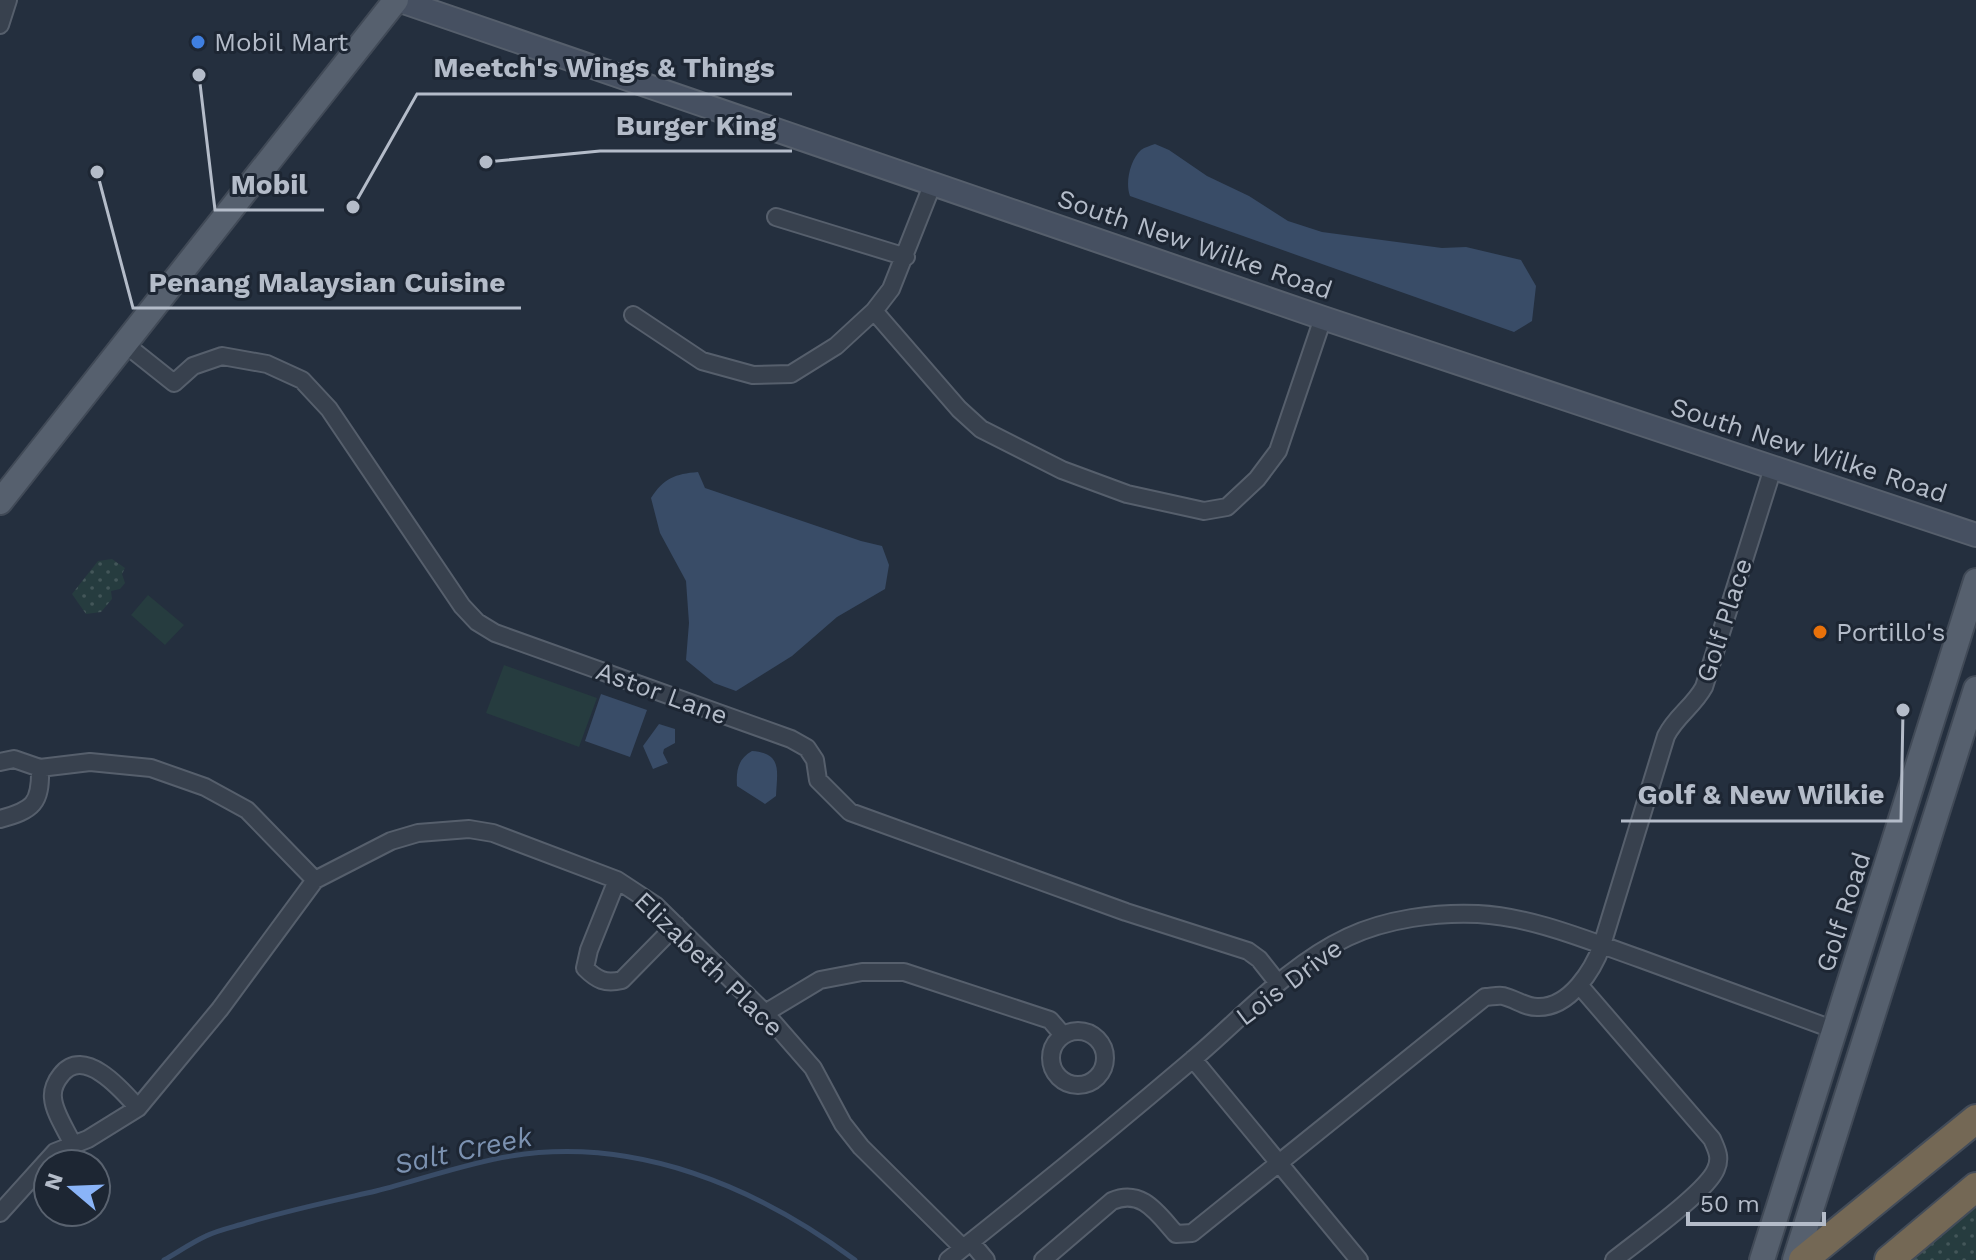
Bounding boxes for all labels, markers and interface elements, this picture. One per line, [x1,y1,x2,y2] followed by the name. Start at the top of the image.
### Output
[214,27,348,57] place label: Mobil Mart
[189,33,207,51] marker: Mobil Mart
[417,42,792,94] callout: Meetch's Wings & Things
[433,51,775,84] text: Meetch's Wings & Things
[600,99,792,151] callout: Burger King
[616,109,776,142] text: Burger King
[215,158,324,210] callout: Mobil
[230,168,308,201] text: Mobil
[1054,183,1336,305] street label: South New Wilke Road
[133,256,521,308] callout: Penang Malaysian Cuisine
[149,266,505,299] text: Penang Malaysian Cuisine
[1667,391,1951,509] street label: South New Wilke Road
[1690,554,1758,686] street label: Golf Place
[1836,617,1945,647] place label: Portillo's
[1811,623,1829,641] marker: Portillo's
[592,655,732,731] street label: Astor Lane
[1621,769,1901,821] callout: Golf & New Wilkie
[1637,778,1885,811] text: Golf & New Wilkie
[1810,848,1876,976] street label: Golf Road
[628,886,790,1042] street label: Elizabeth Place
[1230,932,1348,1032] street label: Lois Drive
[391,1120,536,1181] water label: Salt Creek
[32,1148,112,1228] north arrow
[39,1170,68,1193] text: N
[1688,1176,1824,1226] scale bar
[1700,1190,1760,1218] text: 50 m

